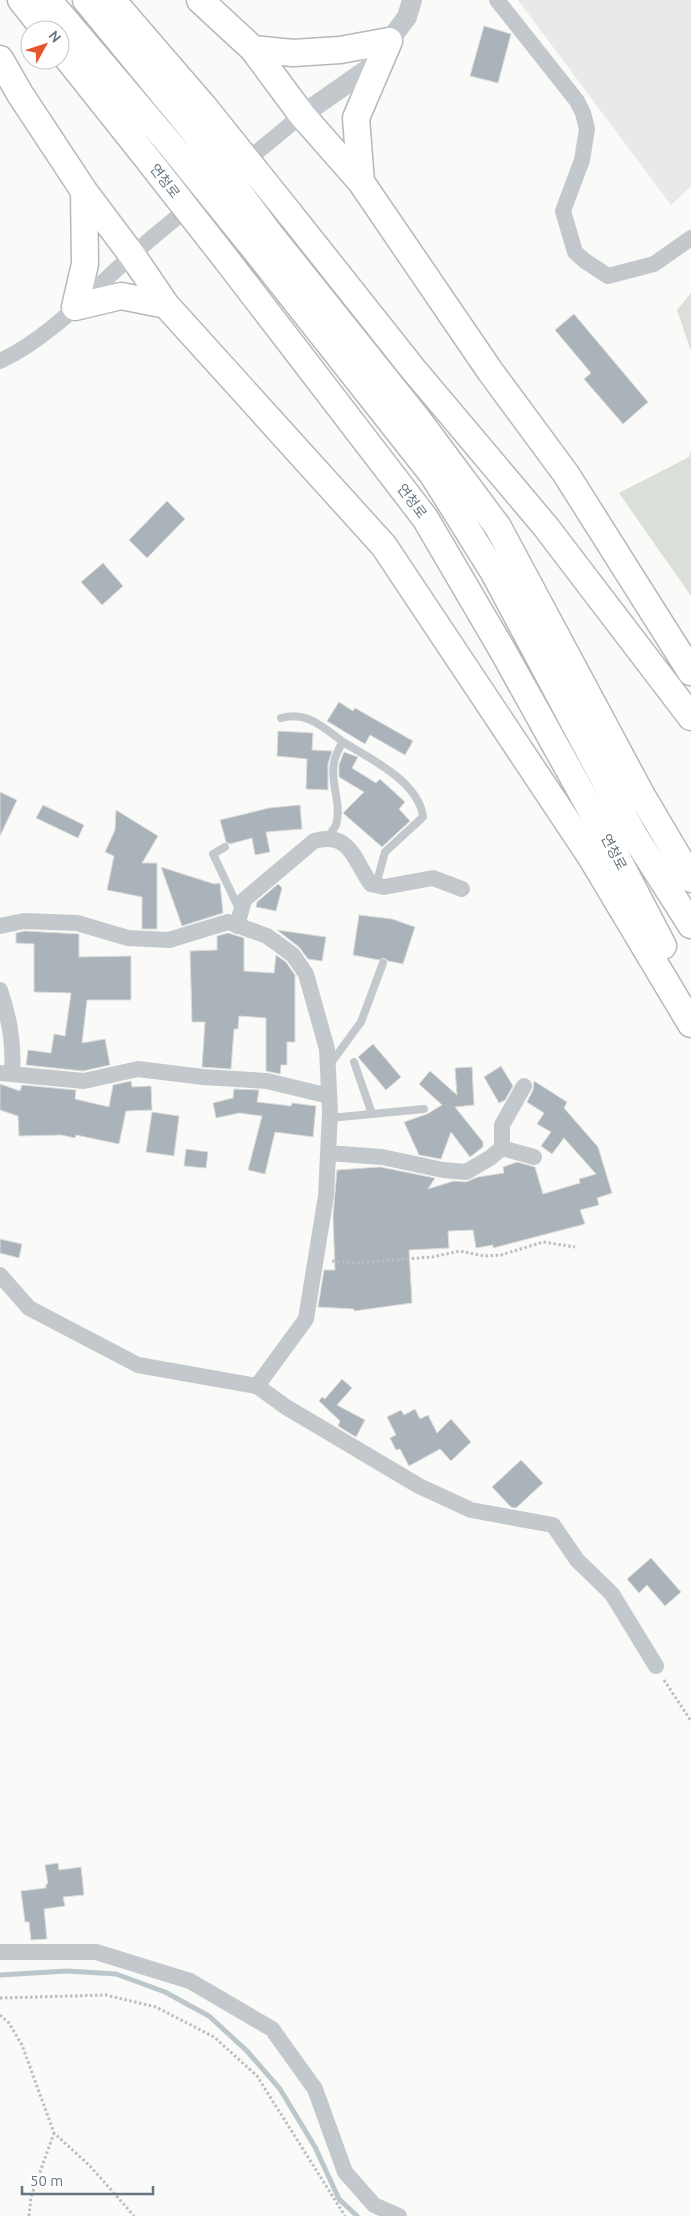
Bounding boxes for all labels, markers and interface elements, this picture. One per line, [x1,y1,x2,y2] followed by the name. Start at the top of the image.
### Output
[20,20,70,70] north arrow
[45,27,64,46] text: N
[147,161,183,201] street label: 연청로
[394,481,430,521] street label: 연청로
[598,831,630,873] street label: 연청로
[22,2164,154,2196] scale bar
[30,2172,63,2189] text: 50 m

